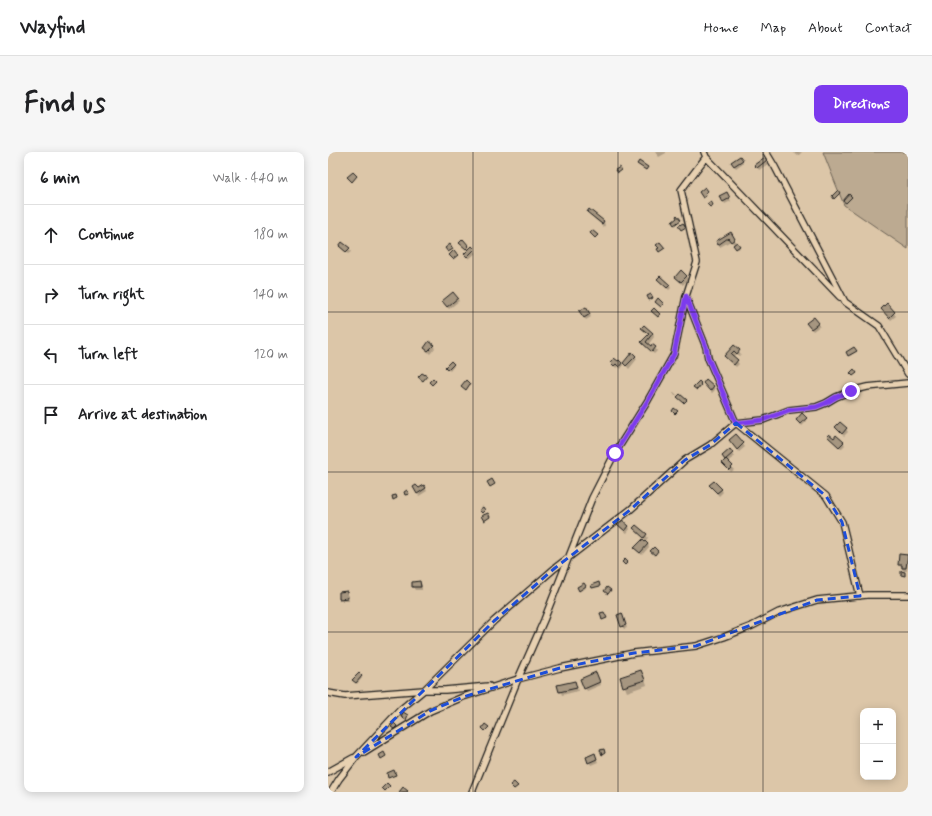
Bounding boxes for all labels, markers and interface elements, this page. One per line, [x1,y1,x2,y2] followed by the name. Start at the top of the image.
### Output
[20,15,85,40] text: Wayfind
[704,19,738,37] text: Home
[760,19,786,37] text: Map
[808,19,843,37] text: About
[865,19,912,37] text: Contact
[814,85,908,123] button: Directions
[24,86,105,123] text: Find us
[40,167,80,189] text: 6 min
[213,170,288,187] text: Walk · 440 m
[40,224,62,246] icon: ahead
[78,225,134,245] text: Continue
[253,226,288,243] text: 180 m
[40,284,62,306] icon: right
[78,285,145,305] text: Turn right
[253,286,288,303] text: 140 m
[40,344,62,366] icon: left
[78,345,138,365] text: Turn left
[254,346,288,363] text: 120 m
[842,382,860,400] route end
[40,404,62,426] icon: arrive
[78,405,207,425] text: Arrive at destination
[606,444,624,462] route start
[860,708,896,780] map controls
[860,708,896,744] button: +
[860,744,896,780] button: −

